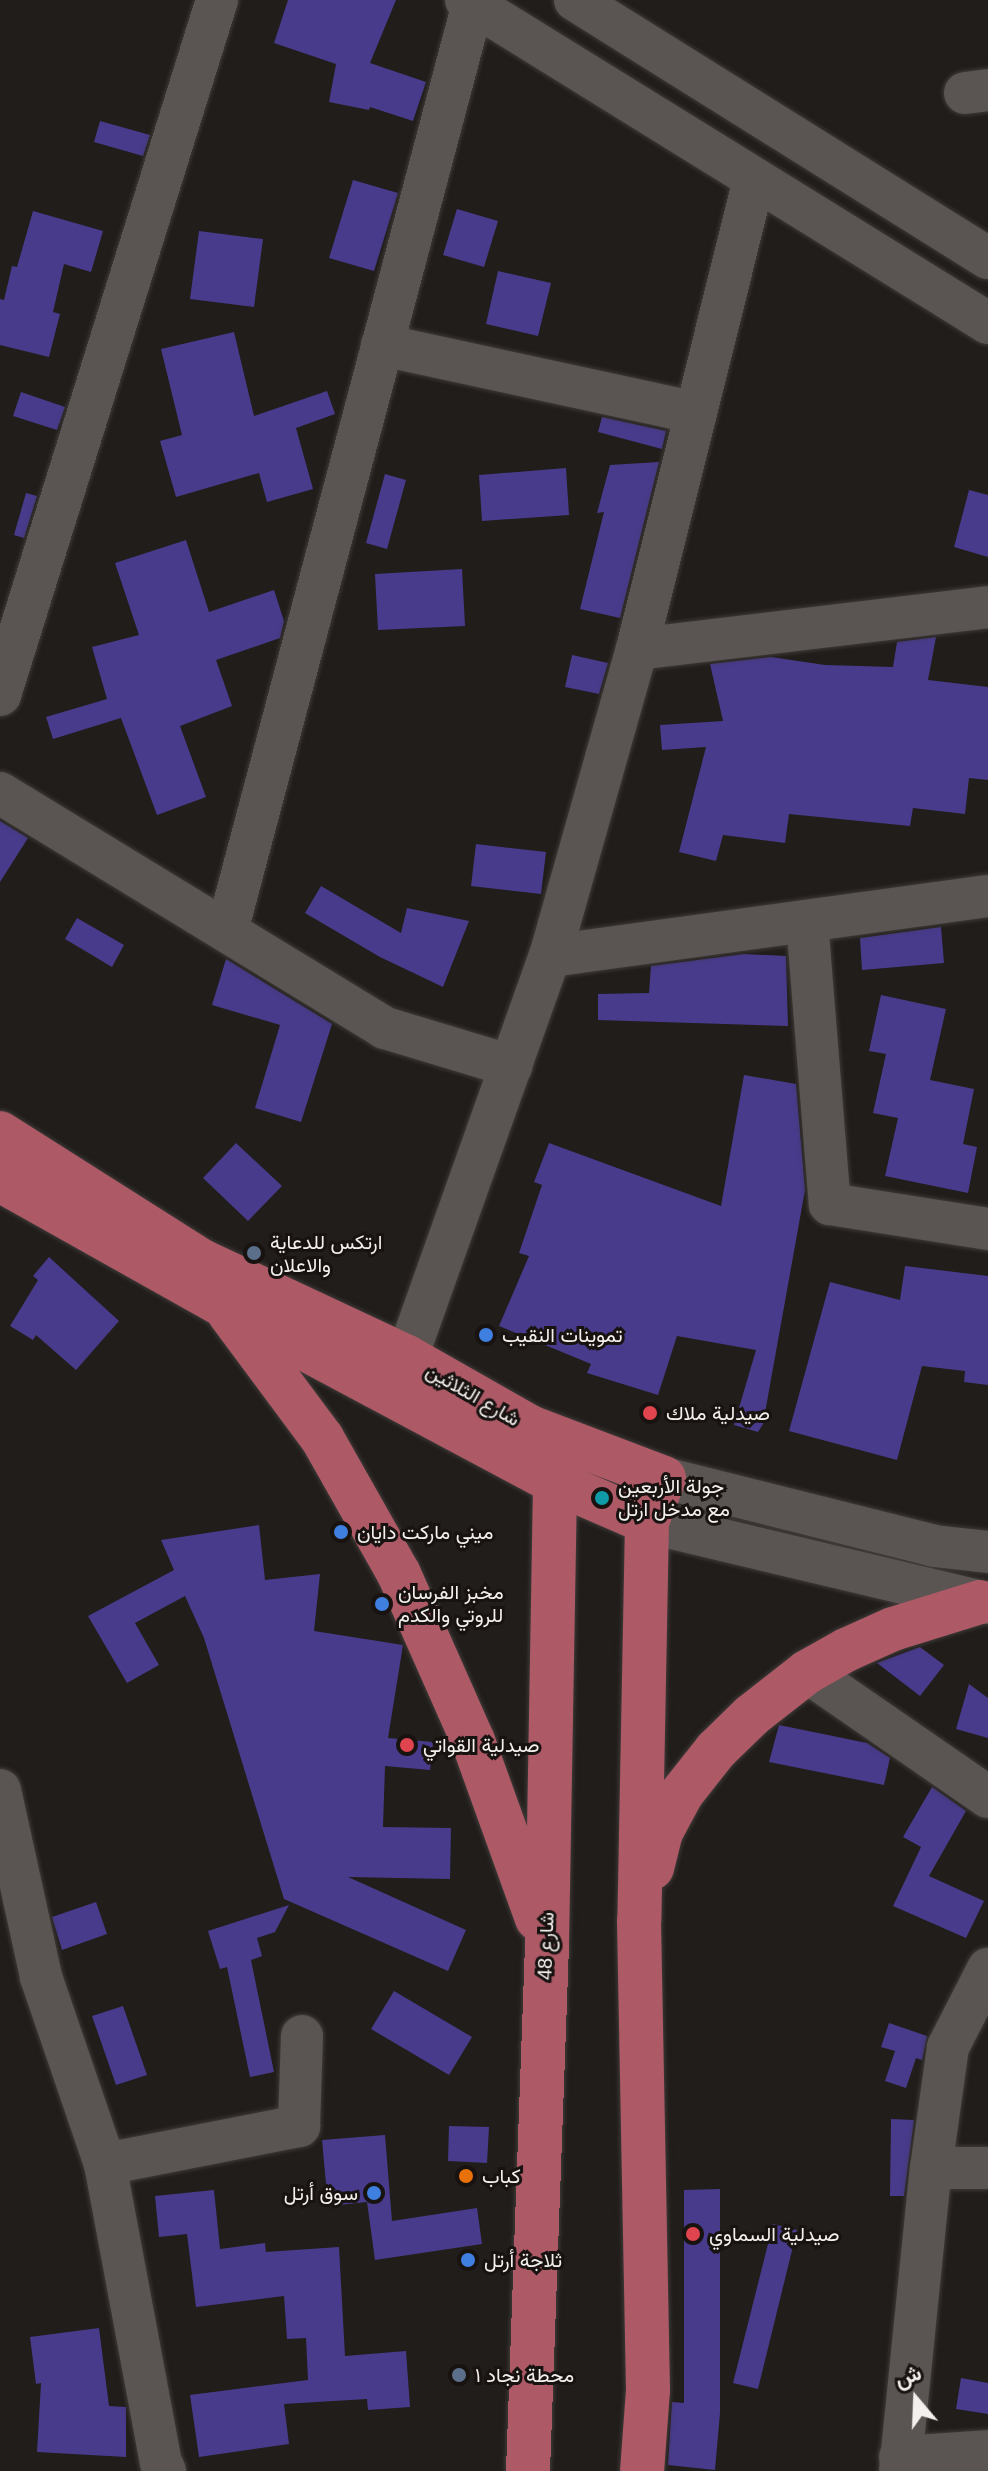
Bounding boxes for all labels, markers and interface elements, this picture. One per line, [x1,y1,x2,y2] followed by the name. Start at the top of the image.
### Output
[270,1230,382,1277] place label: ارتكس للدعاية والاعلان
[245,1244,263,1262] marker: ارتكس للدعاية والاعلان
[502,1323,623,1347] place label: تموينات النقيب
[477,1326,495,1344] marker: تموينات النقيب
[422,1359,524,1431] street label: شارع الثلاثين
[666,1401,770,1425] place label: صيدلية ملاك
[641,1404,659,1422] marker: صيدلية ملاك
[618,1474,730,1521] place label: جولة الأربعين مع مدخل ارتل
[593,1489,611,1507] marker: جولة الأربعين مع مدخل ارتل
[357,1520,493,1544] place label: ميني ماركت دايان
[332,1523,350,1541] marker: ميني ماركت دايان
[398,1580,504,1627] place label: مخبز الفرسان للروتي والكدم
[373,1595,391,1613] marker: مخبز الفرسان للروتي والكدم
[423,1733,540,1757] place label: صيدلية القواتي
[398,1736,416,1754] marker: صيدلية القواتي
[533,1912,559,1980] street label: شارع 48
[482,2164,521,2188] place label: كباب
[457,2167,475,2185] marker: كباب
[284,2181,358,2205] place label: سوق أرتل
[365,2184,383,2202] marker: سوق أرتل
[709,2222,840,2246] place label: صيدلية السماوي
[684,2225,702,2243] marker: صيدلية السماوي
[484,2248,562,2272] place label: ثلاجة أرتل
[459,2251,477,2269] marker: ثلاجة أرتل
[876,2359,956,2439] north arrow
[891,2360,925,2392] text: ش
[475,2363,574,2387] place label: محطة نجاد ١
[450,2366,468,2384] marker: محطة نجاد ١

